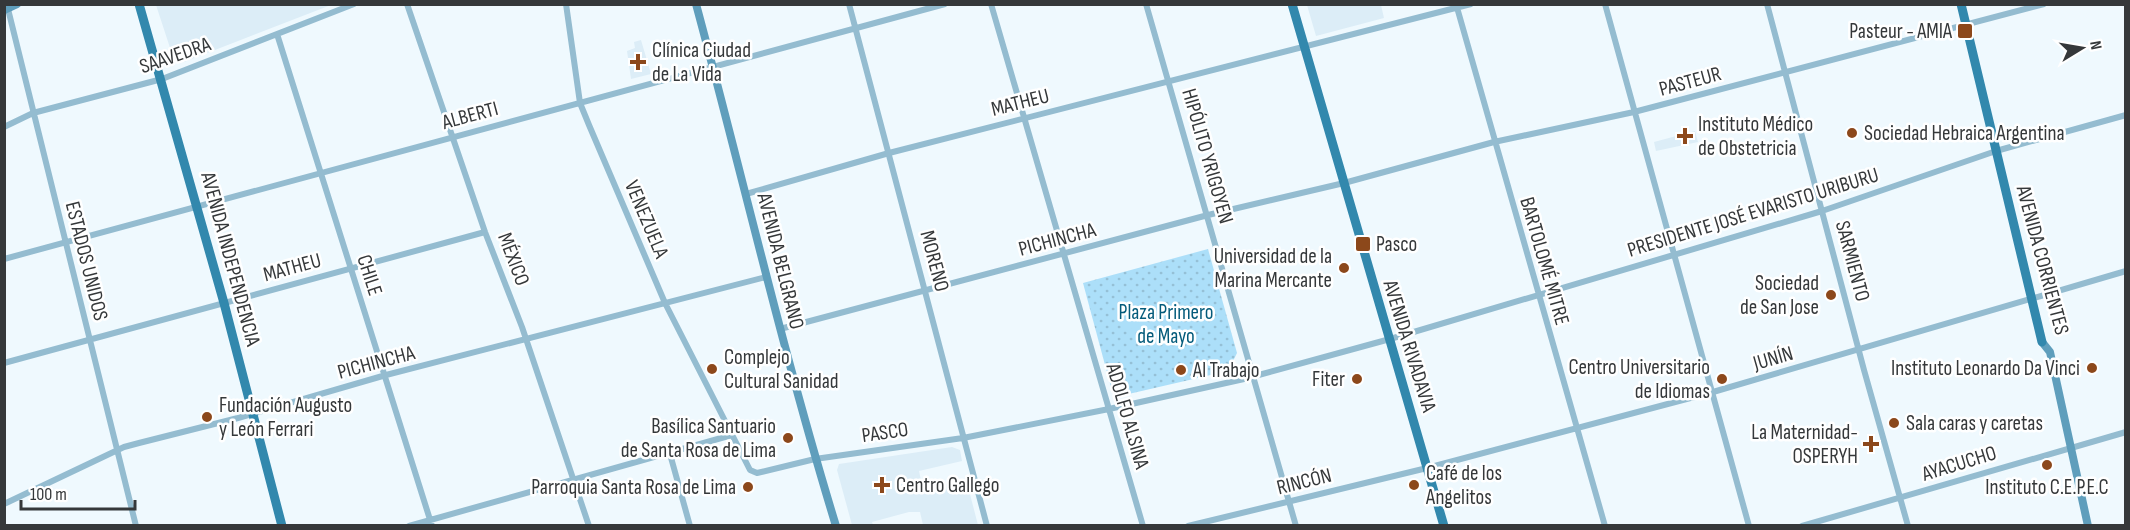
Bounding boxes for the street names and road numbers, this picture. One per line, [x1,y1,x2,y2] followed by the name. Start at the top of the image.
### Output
[136,31,215,79] street label: SAAVEDRA
[1656,61,1724,102] street label: PASTEUR
[989,83,1052,122] street label: MATHEU
[1176,86,1239,227] street label: HIPÓLITO YRIGOYEN
[438,96,501,135] street label: ALBERTI
[1625,162,1882,263] street label: PRESIDENTE JOSÉ EVARISTO URIBURU
[195,168,266,350] street label: AVENIDA INDEPENDENCIA
[619,176,674,263] street label: VENEZUELA
[2010,182,2074,337] street label: AVENIDA CORRIENTES
[751,190,809,332] street label: AVENIDA BELGRANO
[1514,194,1575,328] street label: BARTOLOMÉ MITRE
[60,199,113,323] street label: ESTADOS UNIDOS
[1016,217,1099,262] street label: PICHINCHA
[1830,218,1875,304] street label: SARMIENTO
[914,228,955,294] street label: MORENO
[492,229,535,289] street label: MÉXICO
[260,248,324,287] street label: MATHEU
[351,252,388,299] street label: CHILE
[1377,276,1442,416] street label: AVENIDA RIVADAVIA
[335,340,418,385] street label: PICHINCHA
[1749,341,1796,376] street label: JUNÍN
[1100,359,1155,473] street label: ADOLFO ALSINA
[860,417,910,448] street label: PASCO
[1918,440,1999,487] street label: AYACUCHO
[1274,463,1334,500] street label: RINCÓN

